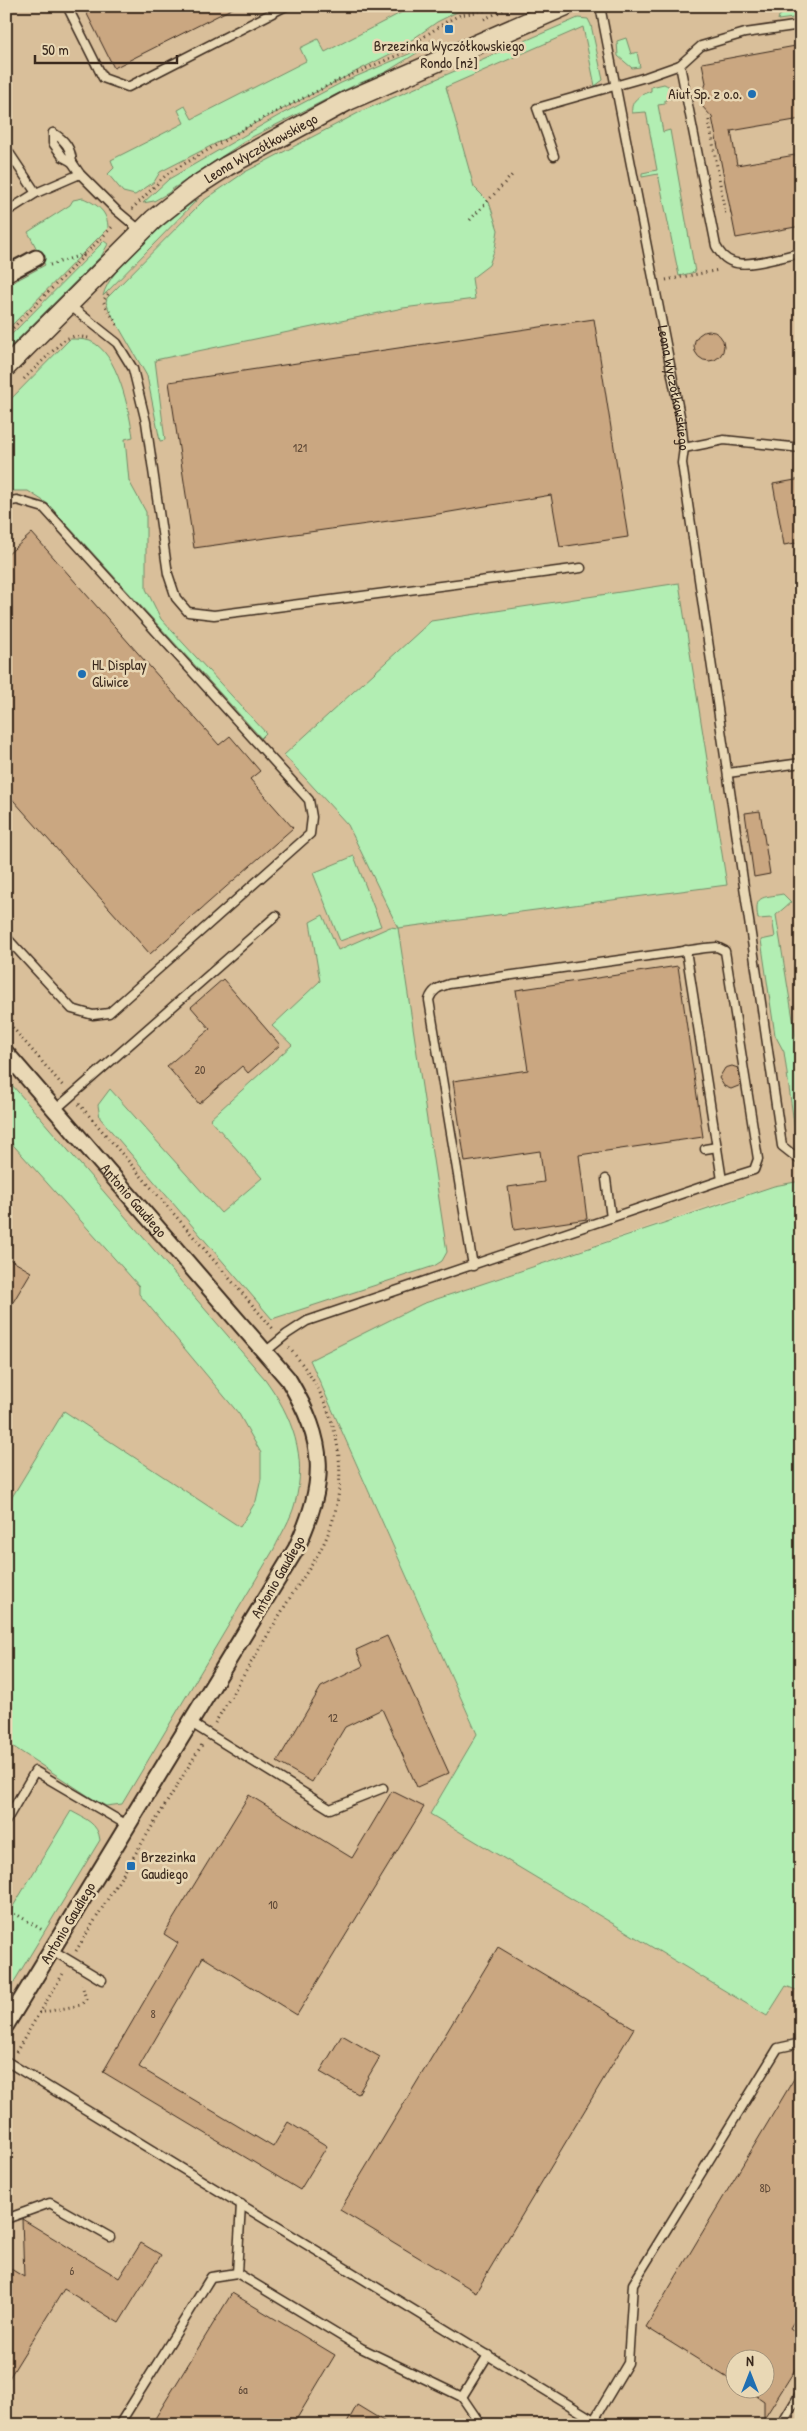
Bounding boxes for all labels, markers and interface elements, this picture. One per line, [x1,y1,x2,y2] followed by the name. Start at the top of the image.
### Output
[443,23,455,35] marker: Brzezinka Wyczółkowskiego Rondo [nż]
[35,32,178,64] scale bar
[374,35,524,73] place label: Brzezinka Wyczółkowskiego Rondo [nż]
[42,39,69,60] text: 50 m
[668,83,742,104] place label: Aiut Sp. z o.o.
[746,88,758,100] marker: Aiut Sp. z o.o.
[200,108,321,188] street label: Leona Wyczółkowskiego
[653,324,695,451] street label: Leona Wyczółkowskiego
[293,439,307,456] house number: 121
[92,654,147,692] place label: HL Display Gliwice
[76,668,88,680] marker: HL Display Gliwice
[195,1061,206,1078] house number: 20
[96,1158,172,1242] street label: Antonio Gaudiego
[245,1532,310,1622] street label: Antonio Gaudiego
[328,1709,338,1726] house number: 12
[141,1846,196,1884] place label: Brzezinka Gaudiego
[125,1860,137,1872] marker: Brzezinka Gaudiego
[35,1878,100,1968] street label: Antonio Gaudiego
[268,1896,278,1913] house number: 10
[150,2005,156,2022] house number: 8
[760,2179,771,2196] house number: 8D
[70,2262,75,2279] house number: 6
[724,2348,774,2398] north arrow
[746,2351,754,2370] text: N
[238,2381,248,2398] house number: 6a

